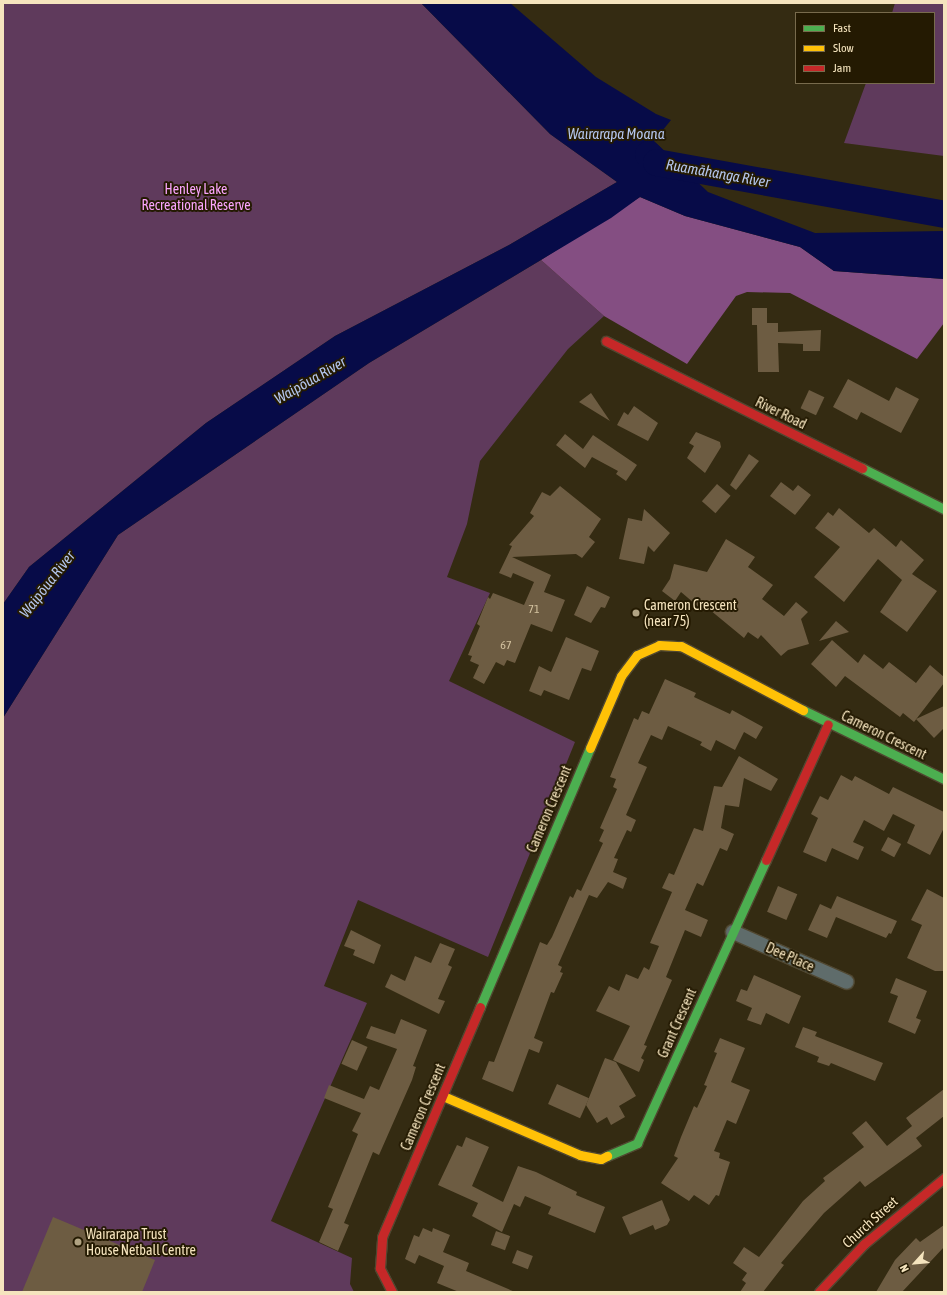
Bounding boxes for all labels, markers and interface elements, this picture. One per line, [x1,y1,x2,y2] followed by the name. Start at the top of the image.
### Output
[795,12,935,84] legend
[833,21,851,35] text: Fast
[833,41,854,55] text: Slow
[833,61,851,75] text: Jam
[567,125,665,143] water label: Wairarapa Moana
[665,155,771,191] water label: Ruamāhanga River
[142,181,250,214] park label: Henley Lake Recreational Reserve
[271,352,349,408] water label: Waipōua River
[753,393,809,433] street label: River Road
[15,547,79,621] water label: Waipōua River
[644,597,737,630] place label: Cameron Crescent (near 75)
[528,603,540,617] house number: 71
[631,608,641,618] marker: Cameron Crescent (near 75)
[500,639,512,653] house number: 67
[839,707,929,763] street label: Cameron Crescent
[523,763,575,855] street label: Cameron Crescent
[763,939,817,975] street label: Dee Place
[654,986,700,1060] street label: Grant Crescent
[397,1061,449,1153] street label: Cameron Crescent
[839,1193,901,1251] street label: Church Street
[86,1226,196,1258] place label: Wairarapa Trust House Netball Centre
[73,1237,83,1247] marker: Wairarapa Trust House Netball Centre
[895,1243,935,1283] north arrow
[897,1263,911,1274] text: N

